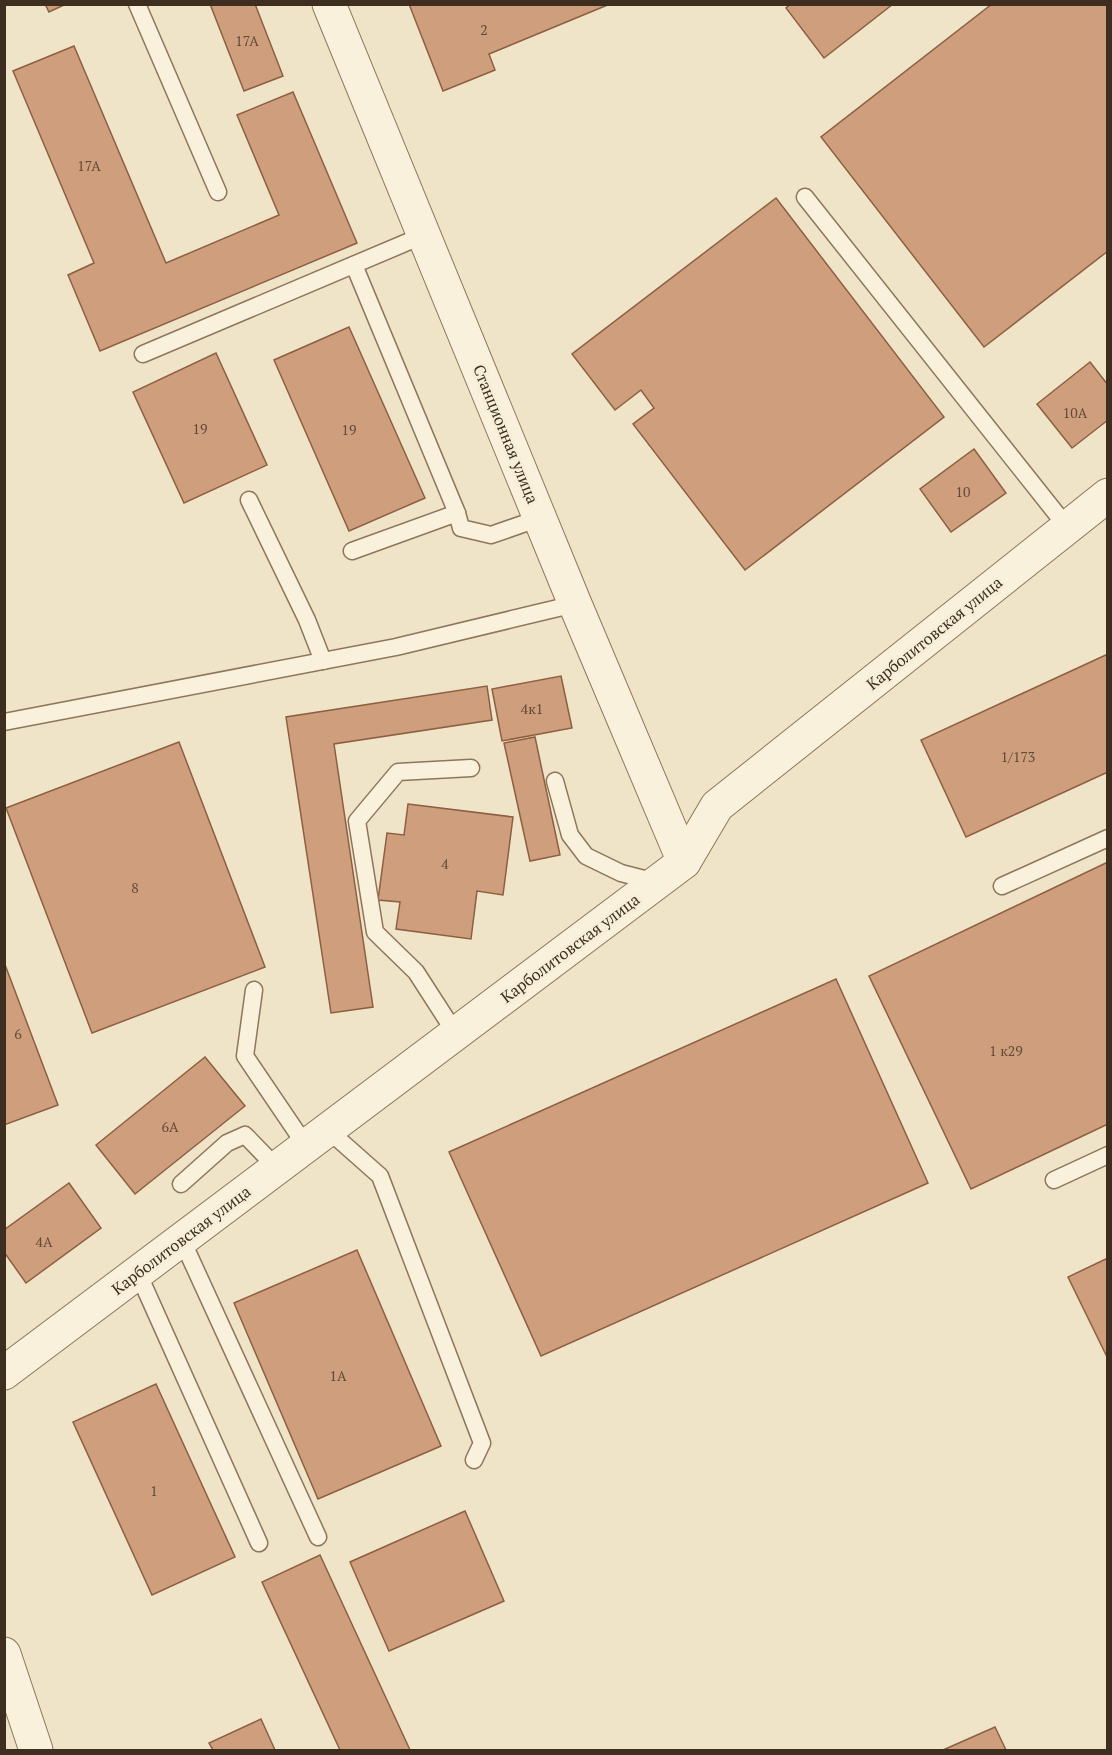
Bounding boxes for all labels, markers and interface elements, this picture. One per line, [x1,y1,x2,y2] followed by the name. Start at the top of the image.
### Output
[480,20,488,39] house number: 2
[235,31,259,50] house number: 17А
[77,156,101,175] house number: 17А
[468,361,544,507] street label: Станционная улица
[1063,403,1088,422] house number: 10А
[193,419,207,438] house number: 19
[342,420,356,439] house number: 19
[956,482,970,501] house number: 10
[861,571,1007,695] street label: Карболитовская улица
[521,699,543,718] house number: 4к1
[1001,747,1035,766] house number: 1/173
[441,854,449,873] house number: 4
[131,878,139,897] house number: 8
[496,888,644,1008] street label: Карболитовская улица
[14,1024,22,1043] house number: 6
[989,1041,1023,1060] house number: 1 к29
[161,1117,179,1136] house number: 6А
[107,1180,255,1300] street label: Карболитовская улица
[35,1232,53,1251] house number: 4А
[329,1366,347,1385] house number: 1А
[150,1481,158,1500] house number: 1

